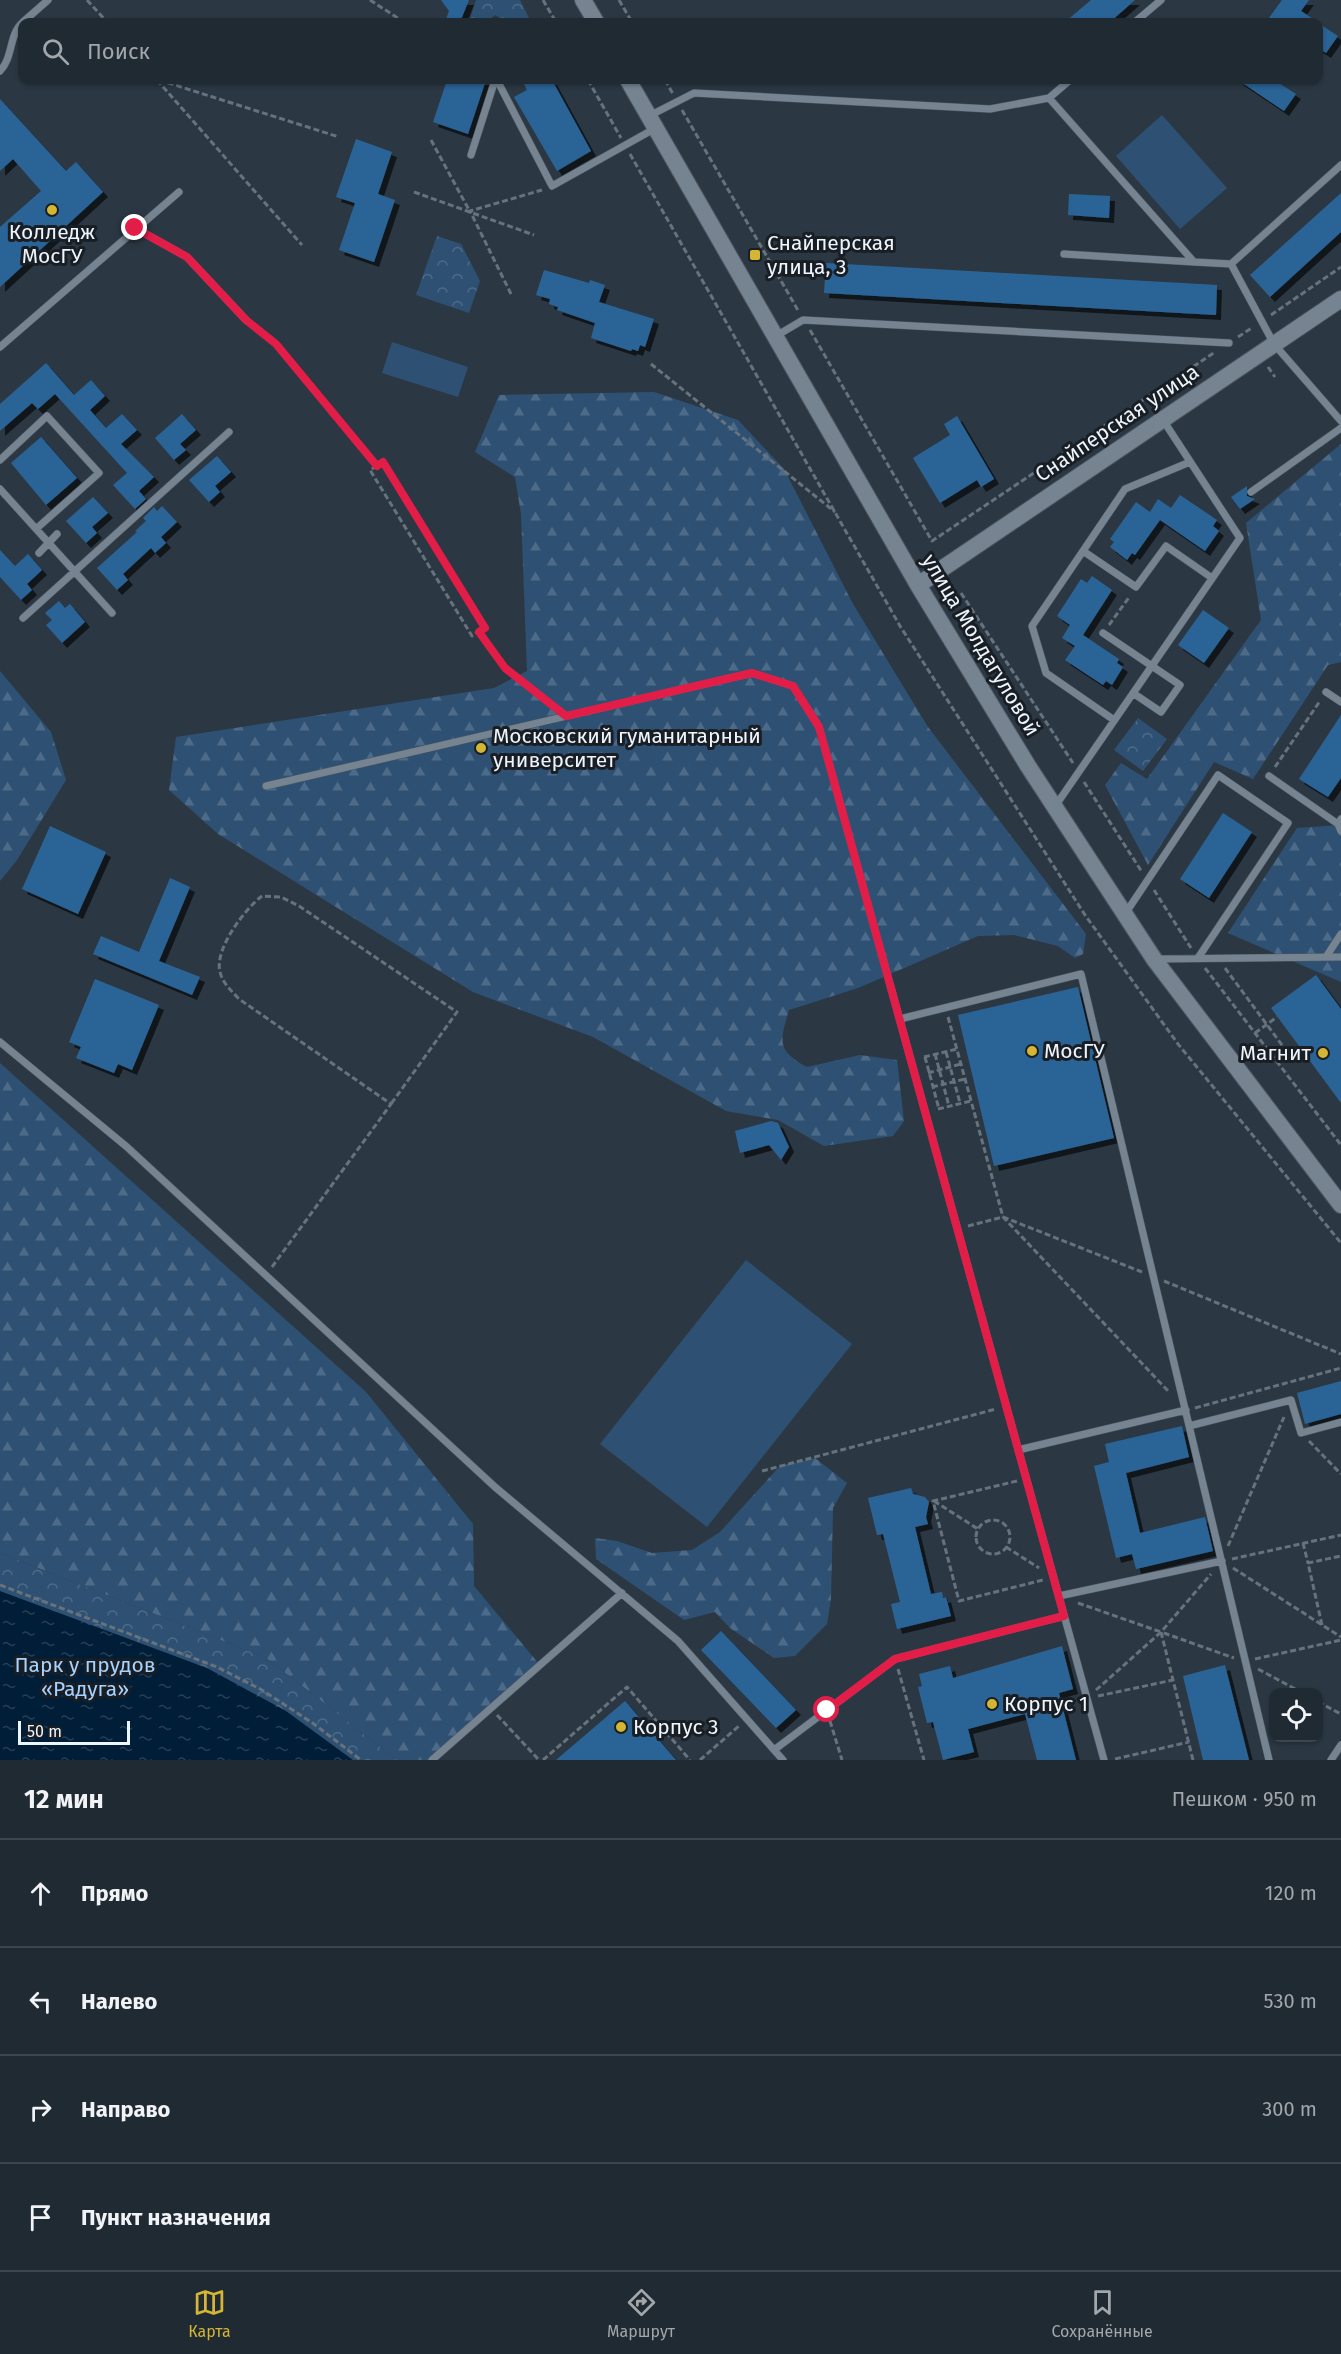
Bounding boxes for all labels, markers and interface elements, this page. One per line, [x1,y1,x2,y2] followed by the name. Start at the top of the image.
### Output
[18,18,1323,84] search box
[39,35,72,68] icon: search
[87,38,150,65] text: Поиск
[45,203,59,217] marker: Колледж МосГУ
[121,214,147,240] route end
[9,219,95,269] place label: Колледж МосГУ
[767,230,895,280] place label: Снайперская улица, 3
[748,248,762,262] marker: Снайперская улица, 3
[1030,359,1204,487] street label: Снайперская улица
[916,549,1046,741] street label: улица Молдагуловой
[493,723,761,773] place label: Московский гуманитарный университет
[474,741,488,755] marker: Московский гуманитарный университет
[1044,1038,1105,1064] place label: МосГУ
[1240,1040,1312,1066] place label: Магнит
[1025,1044,1039,1058] marker: МосГУ
[1316,1046,1330,1060] marker: Магнит
[14,1652,156,1702] park label: Парк у прудов «Радуга»
[1269,1688,1323,1742] map controls
[1269,1688,1323,1742] button: locate
[1004,1691,1088,1717] place label: Корпус 1
[813,1696,839,1722] route start
[985,1697,999,1711] marker: Корпус 1
[633,1714,719,1740] place label: Корпус 3
[18,1718,130,1746] scale bar
[614,1720,628,1734] marker: Корпус 3
[27,1722,62,1741] text: 50 m
[24,1784,104,1815] text: 12 мин
[1172,1787,1317,1811] text: Пешком · 950 m
[24,1877,57,1910] icon: ahead
[81,1880,148,1907] text: Прямо
[1265,1881,1317,1905] text: 120 m
[24,1985,57,2018] icon: left
[81,1988,157,2015] text: Налево
[1264,1989,1317,2013] text: 530 m
[24,2093,57,2126] icon: right
[81,2096,170,2123] text: Направо
[1262,2097,1317,2121] text: 300 m
[24,2201,57,2234] icon: arrive
[81,2204,271,2231] text: Пункт назначения
[188,2286,231,2341] tab: Карта
[607,2286,675,2341] tab: Маршрут
[1051,2286,1153,2341] tab: Сохранённые

